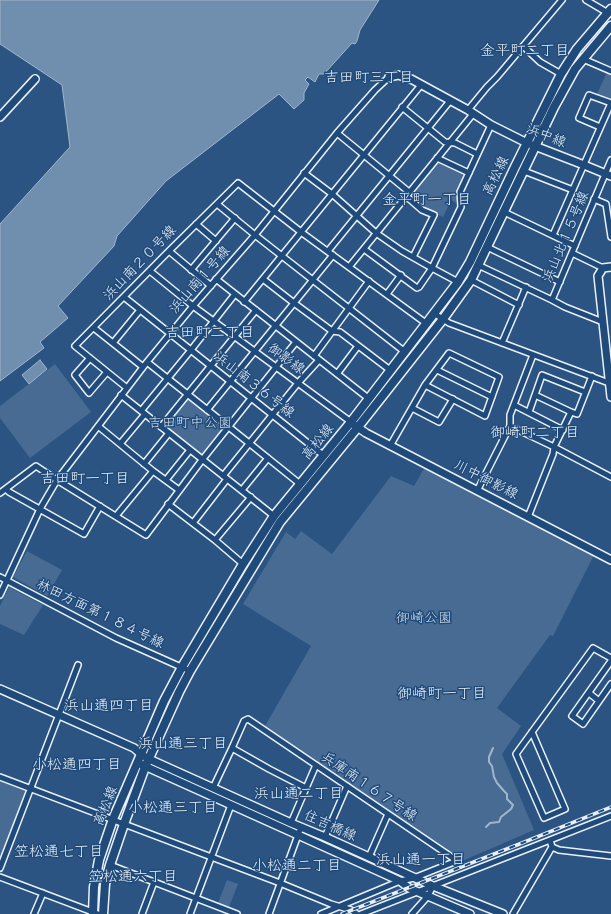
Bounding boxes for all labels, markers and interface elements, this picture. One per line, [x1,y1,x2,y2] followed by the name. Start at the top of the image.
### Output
[480,42,570,60] district label: 金平町二丁目
[324,69,414,87] district label: 吉田町三丁目
[523,120,569,152] street label: 浜中線
[479,153,513,199] street label: 高松線
[539,189,593,285] street label: 浜山北１５号線
[382,191,472,209] district label: 金平町一丁目
[100,222,180,304] street label: 浜山南２０号線
[166,243,234,317] street label: 浜山南１号線
[165,324,255,342] district label: 吉田町二丁目
[264,340,308,378] street label: 御影線
[210,348,298,422] street label: 浜山南３６号線
[148,415,232,431] park label: 吉田町中公園
[298,420,338,464] street label: 高松線
[490,424,580,442] district label: 御崎町二丁目
[451,457,521,503] street label: 川中御影線
[40,470,130,488] district label: 吉田町一丁目
[33,576,167,652] street label: 林田方面第１８４号線
[396,610,452,626] park label: 御崎公園
[397,685,487,703] district label: 御崎町一丁目
[64,697,154,715] district label: 浜山通四丁目
[138,735,228,753] district label: 浜山通三丁目
[318,749,420,825] street label: 兵庫南１６７号線
[32,756,122,774] district label: 小松通四丁目
[90,783,122,829] street label: 高松線
[254,785,344,803] district label: 浜山通二丁目
[128,799,218,817] district label: 小松通三丁目
[301,807,359,845] street label: 住吉橋線
[14,843,104,861] district label: 笠松通七丁目
[376,851,466,869] district label: 浜山通一丁目
[252,857,342,875] district label: 小松通二丁目
[88,868,178,886] district label: 笠松通六丁目

